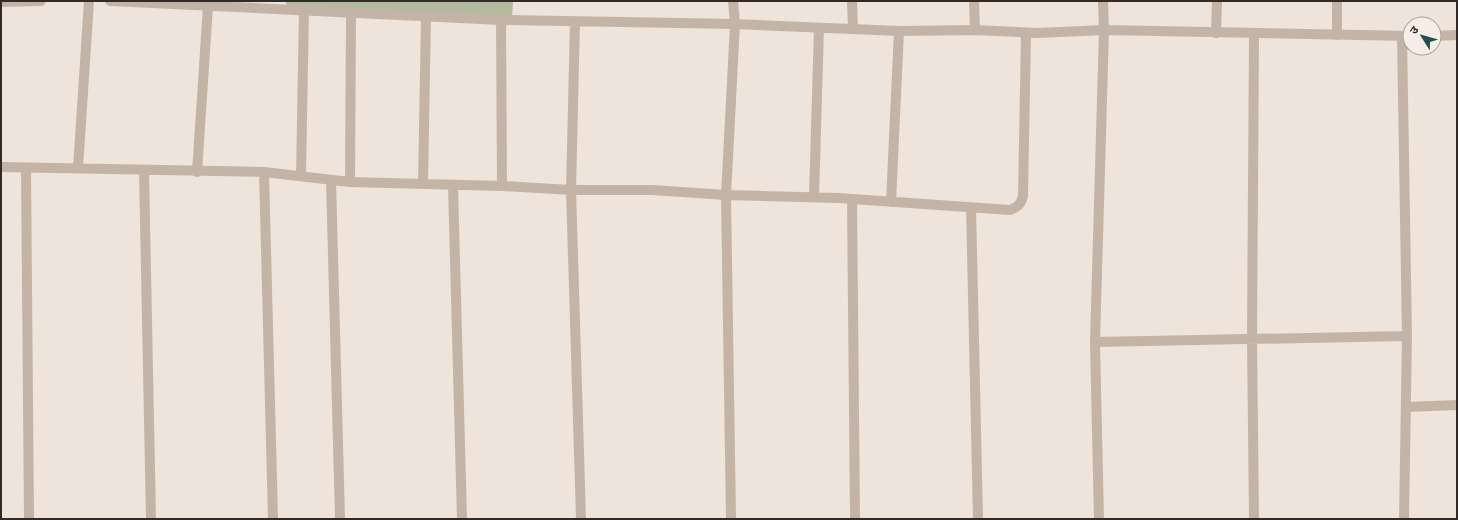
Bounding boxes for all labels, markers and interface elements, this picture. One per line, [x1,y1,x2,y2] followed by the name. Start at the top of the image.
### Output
[1402,16,1442,56] north arrow
[1406,23,1422,37] text: उ

